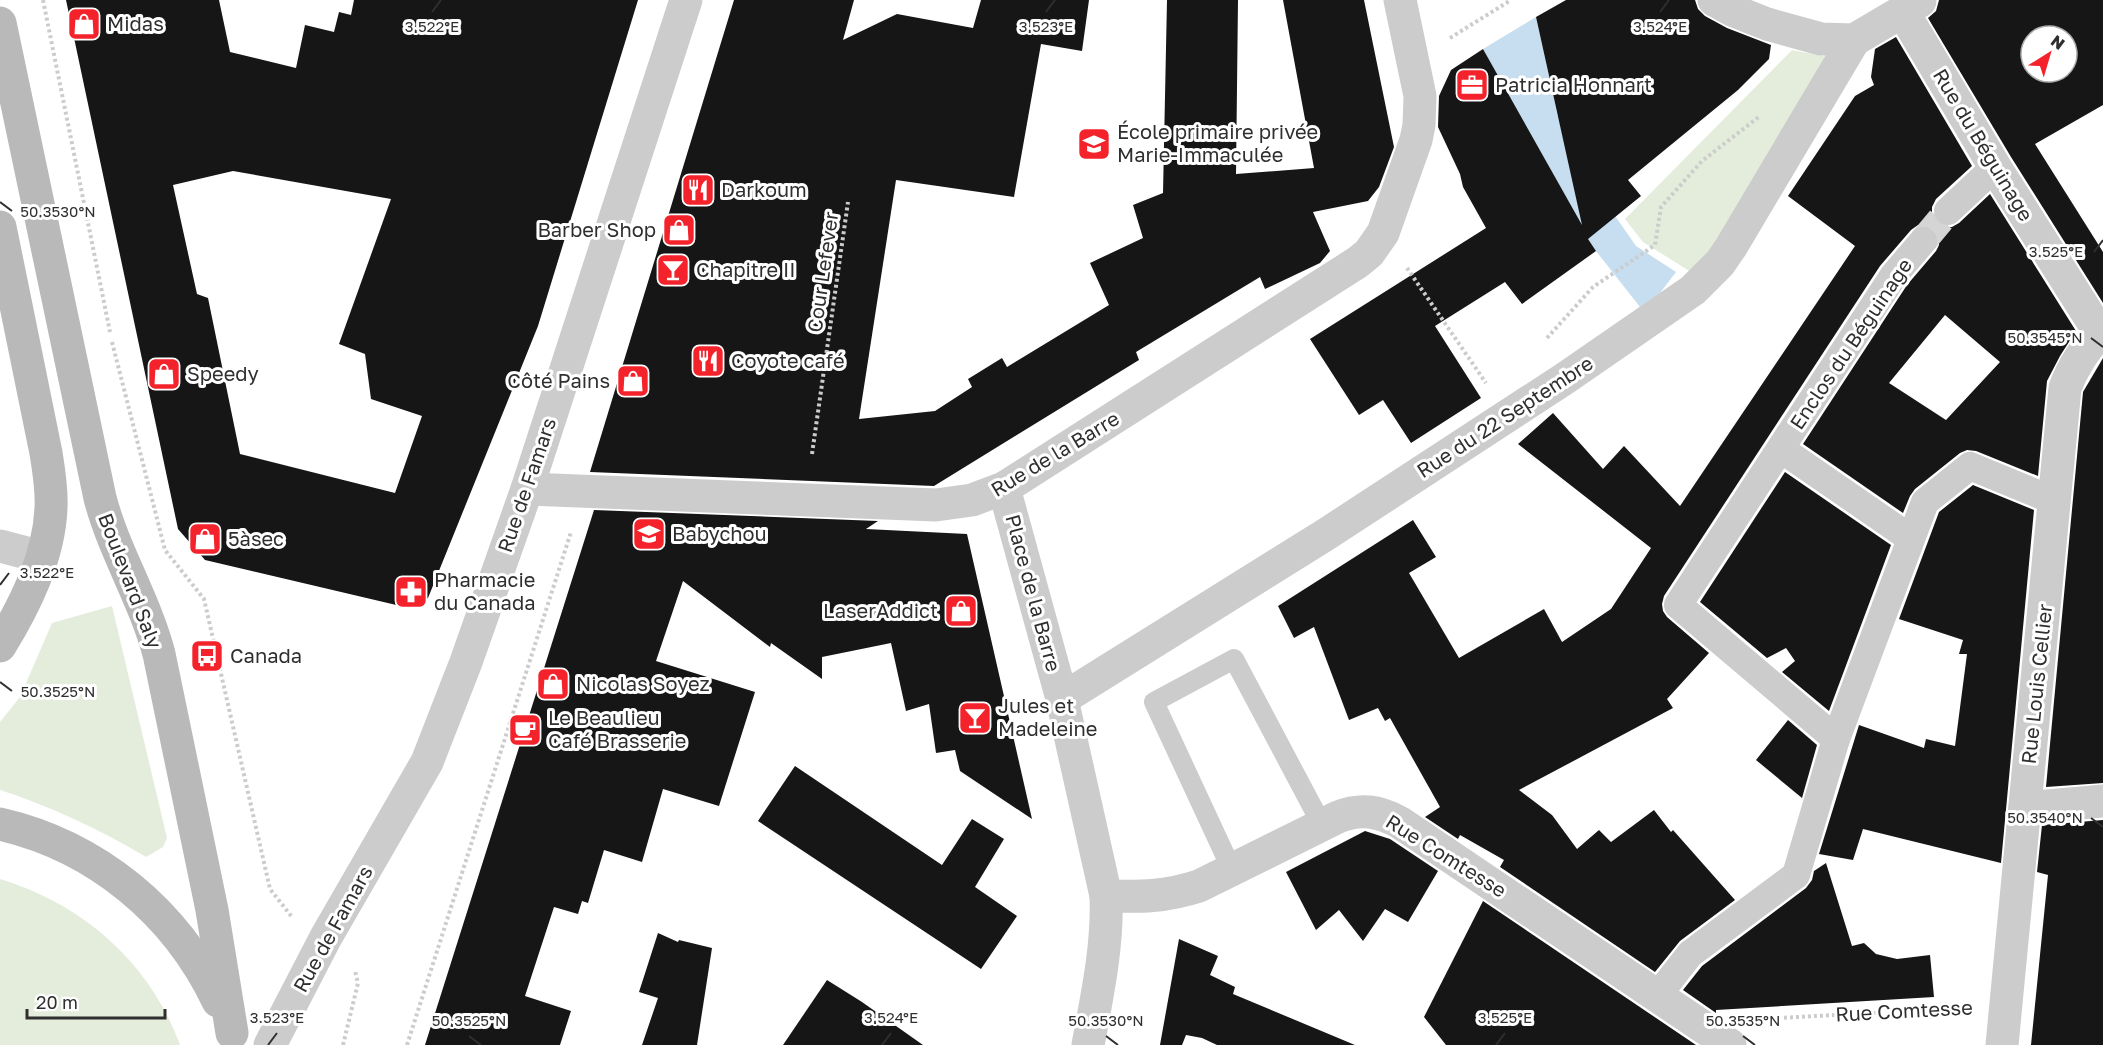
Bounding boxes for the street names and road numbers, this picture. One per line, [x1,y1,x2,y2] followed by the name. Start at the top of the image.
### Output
[1929,64,2039,225] street label: Rue du Béguinage
[802,210,842,334] street label: Cour Lefever
[1784,253,1916,433] street label: Enclos du Béguinage
[1412,350,1597,482] street label: Rue du 22 Septembre
[986,405,1123,501] street label: Rue de la Barre
[492,414,560,555] street label: Rue de Famars
[94,510,168,652] street label: Boulevard Saly
[1001,512,1066,674] street label: Place de la Barre
[2016,602,2056,765] street label: Rue Louis Cellier
[1382,809,1511,902] street label: Rue Comtesse
[287,861,377,996] street label: Rue de Famars
[1835,994,1973,1026] street label: Rue Comtesse

